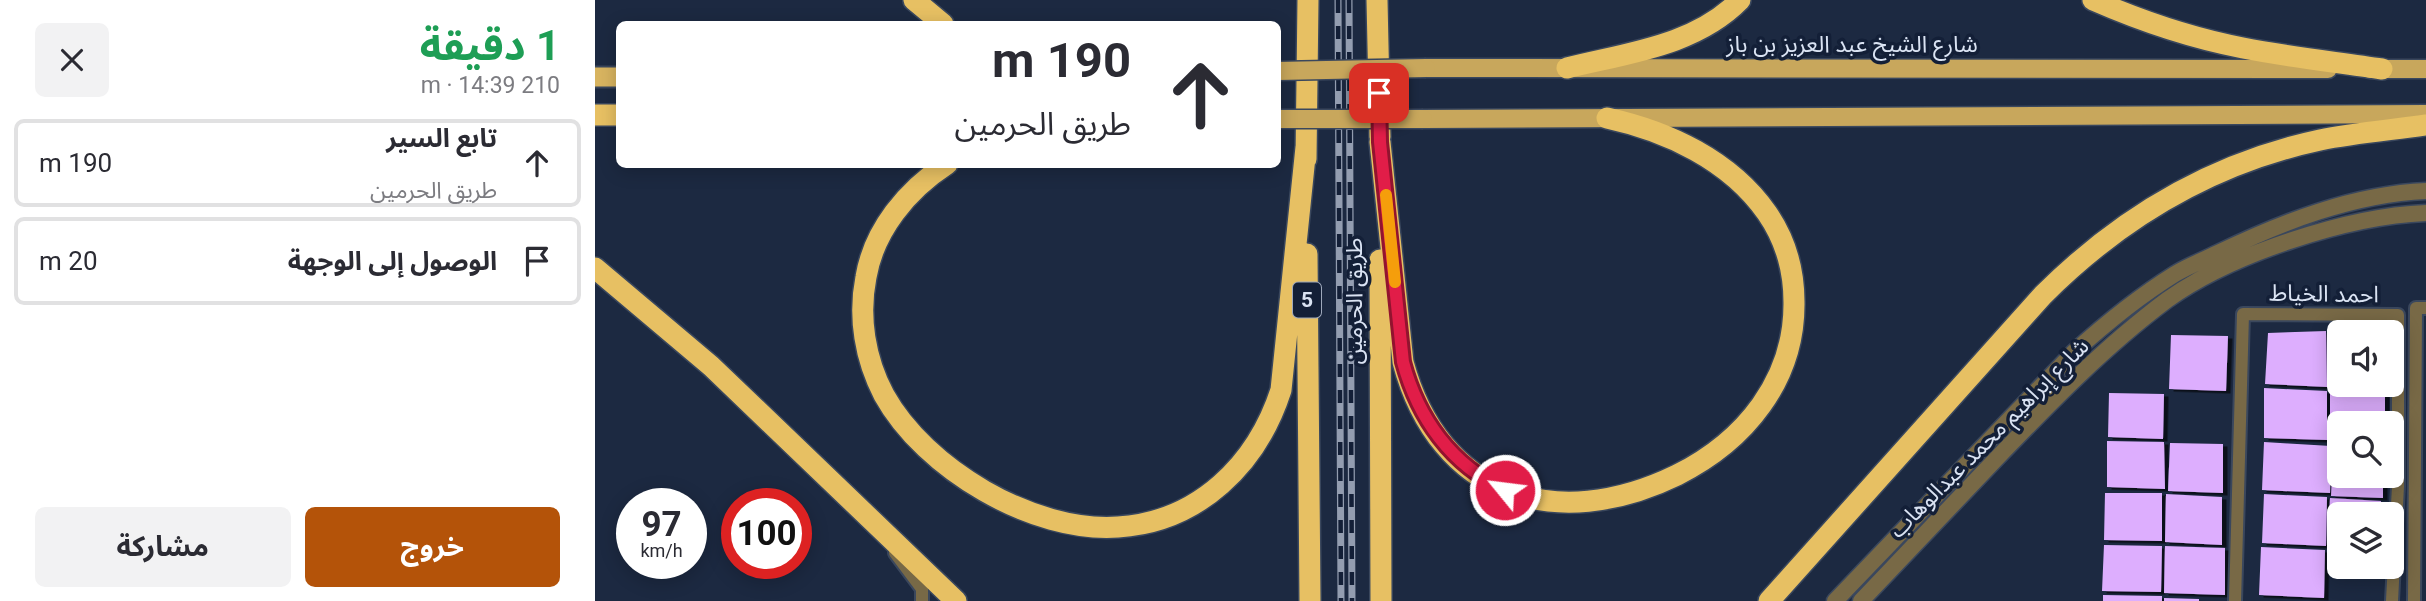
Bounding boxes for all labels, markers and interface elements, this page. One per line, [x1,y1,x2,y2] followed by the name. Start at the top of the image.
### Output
[420,21,560,70] text: 1 دقيقة
[35,23,109,97] button: close
[1725,31,1978,61] street label: شارع الشيخ عبد العزيز بن باز
[992,32,1131,89] text: 190 m
[1155,49,1246,140] icon: ahead
[1349,63,1409,123] pin
[421,72,560,99] text: 210 m · 14:39
[1360,74,1398,112] icon: arrive
[954,105,1131,143] text: طريق الحرمين
[386,123,497,153] text: تابع السير
[518,144,556,182] icon: ahead
[39,148,112,178] text: 190 m
[370,177,497,204] text: طريق الحرمين
[1341,238,1368,364] street label: طريق الحرمين
[518,242,556,280] icon: arrive
[39,246,98,276] text: 20 m
[288,246,497,276] text: الوصول إلى الوجهة
[2269,280,2379,308] street label: احمد الخياط
[1293,282,1321,318] road number: 5
[2327,320,2404,579] map controls
[2327,320,2404,397] button: sound
[1884,333,2097,546] street label: شارع إبراهيم محمد عبدالوهاب
[2327,411,2404,488] button: search
[1468,453,1542,527] position arrow
[721,488,812,579] speed limit sign: 100
[2327,502,2404,579] button: layers
[641,504,682,545] text: 97
[35,507,291,587] button: مشاركة
[305,507,560,587] button: خروج
[640,540,683,561] text: km/h

